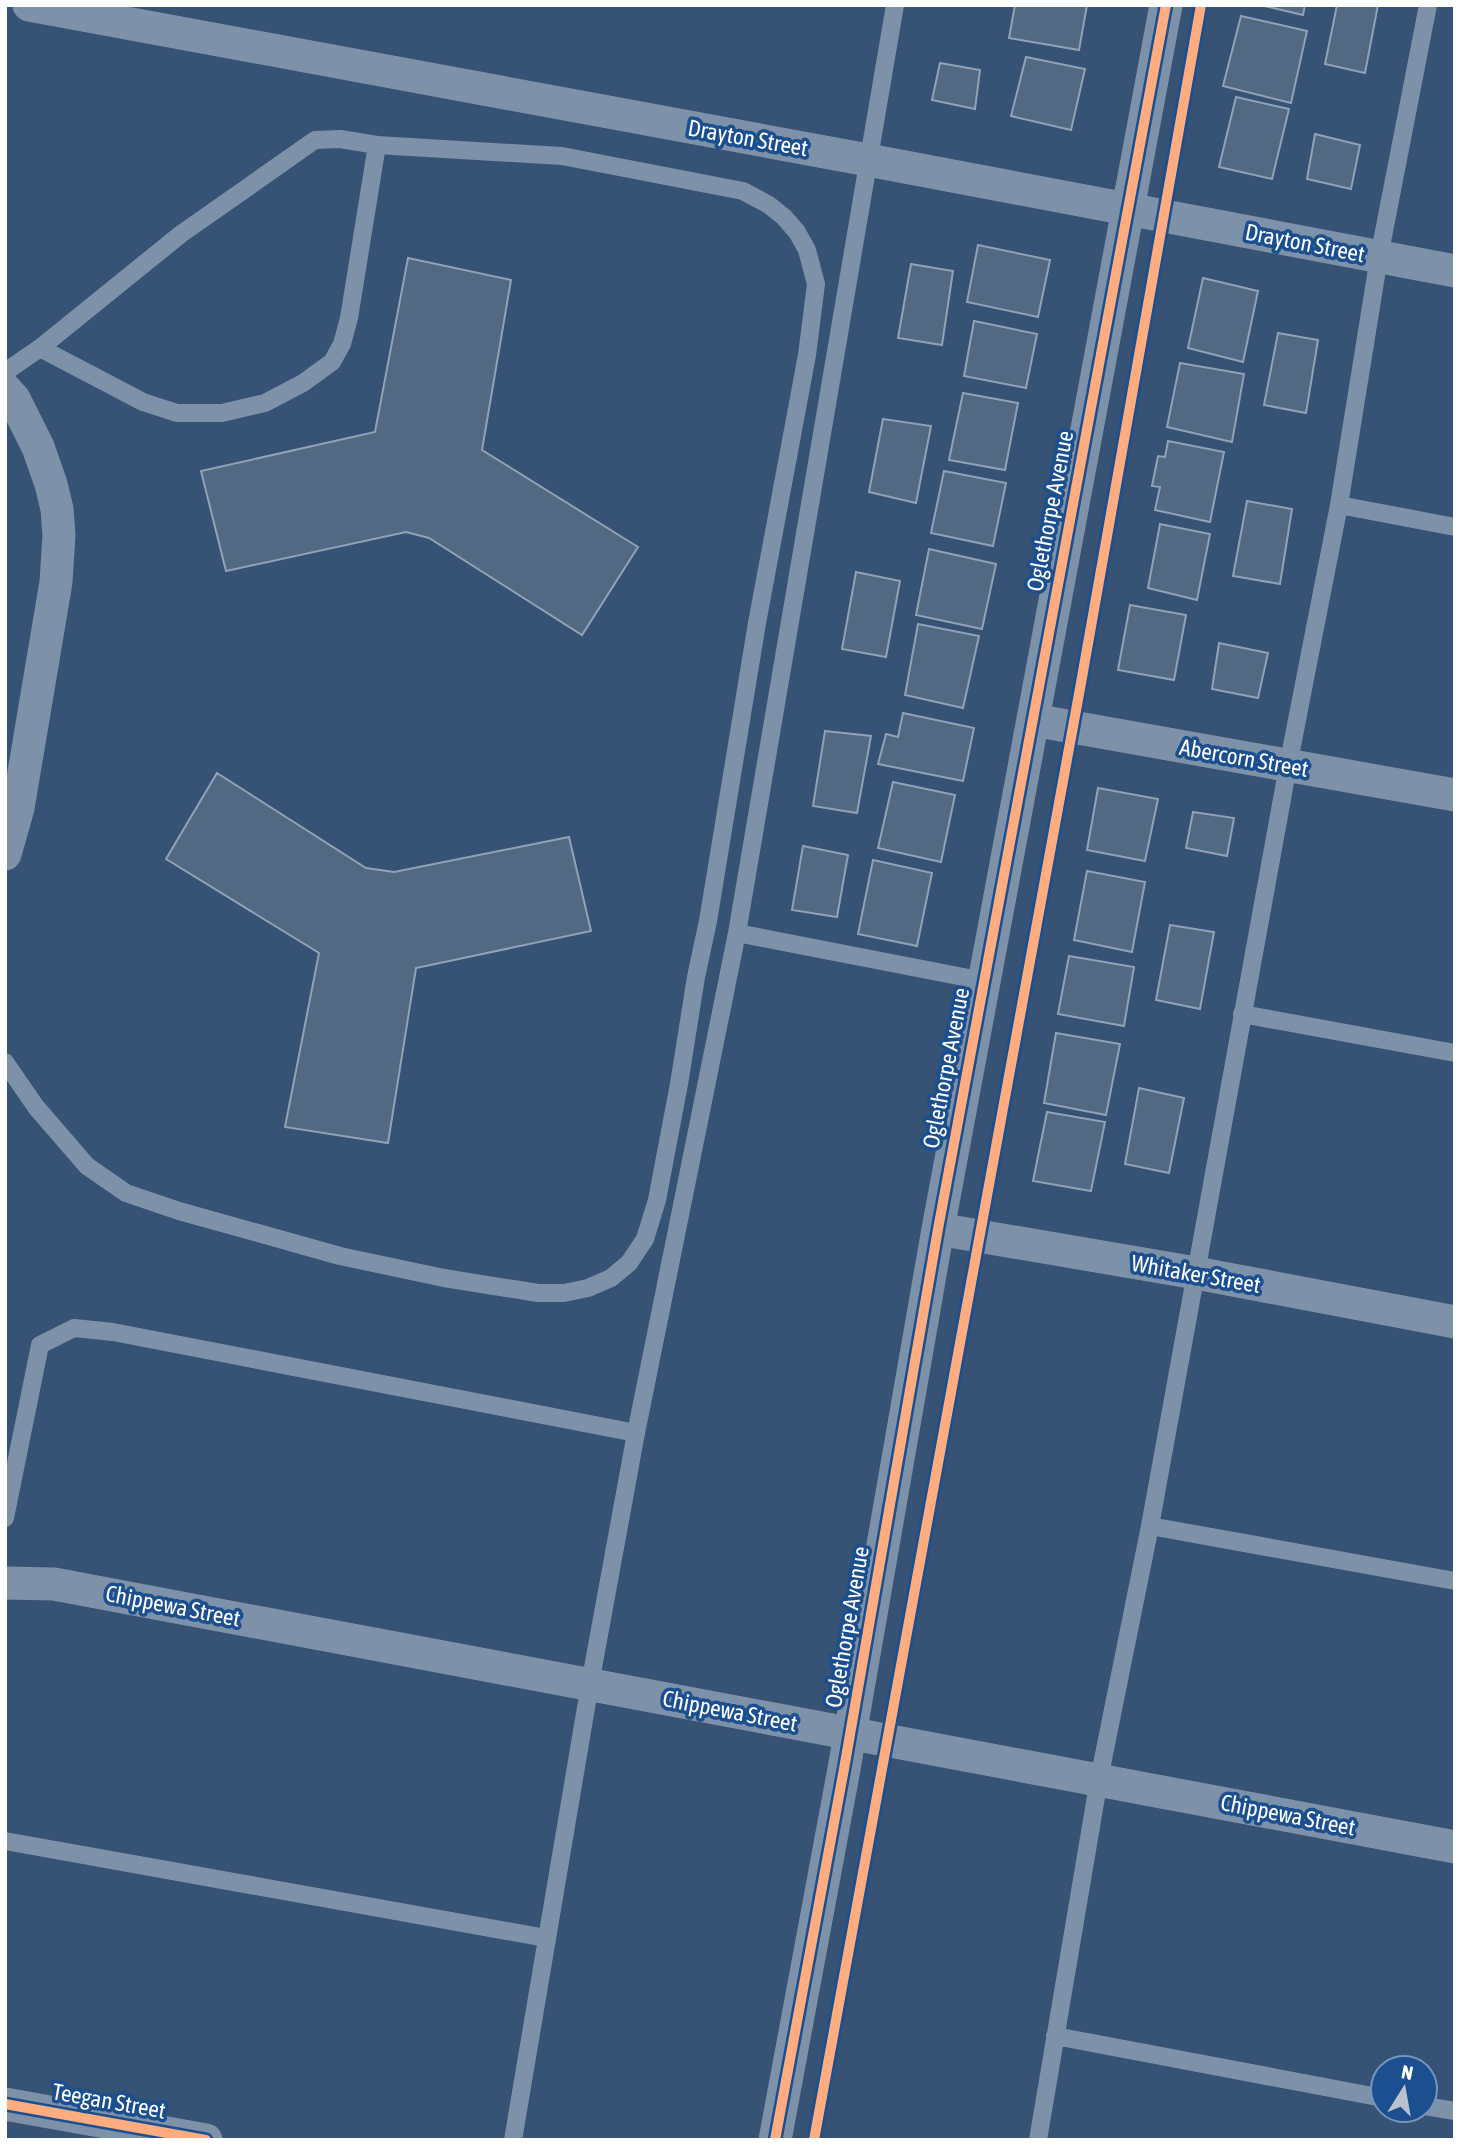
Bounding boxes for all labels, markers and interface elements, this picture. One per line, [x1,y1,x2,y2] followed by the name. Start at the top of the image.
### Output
[686,115,810,161] street label: Drayton Street
[1243,219,1367,267] street label: Drayton Street
[1022,428,1078,594] street label: Oglethorpe Avenue
[1178,734,1310,782] street label: Abercorn Street
[918,985,974,1151] street label: Oglethorpe Avenue
[1129,1250,1263,1298] street label: Whitaker Street
[820,1544,874,1710] street label: Oglethorpe Avenue
[103,1580,243,1632] street label: Chippewa Street
[660,1685,800,1737] street label: Chippewa Street
[1218,1789,1358,1841] street label: Chippewa Street
[1369,2054,1439,2124] north arrow
[1400,2060,1415,2084] text: N
[50,2078,168,2124] street label: Teegan Street

